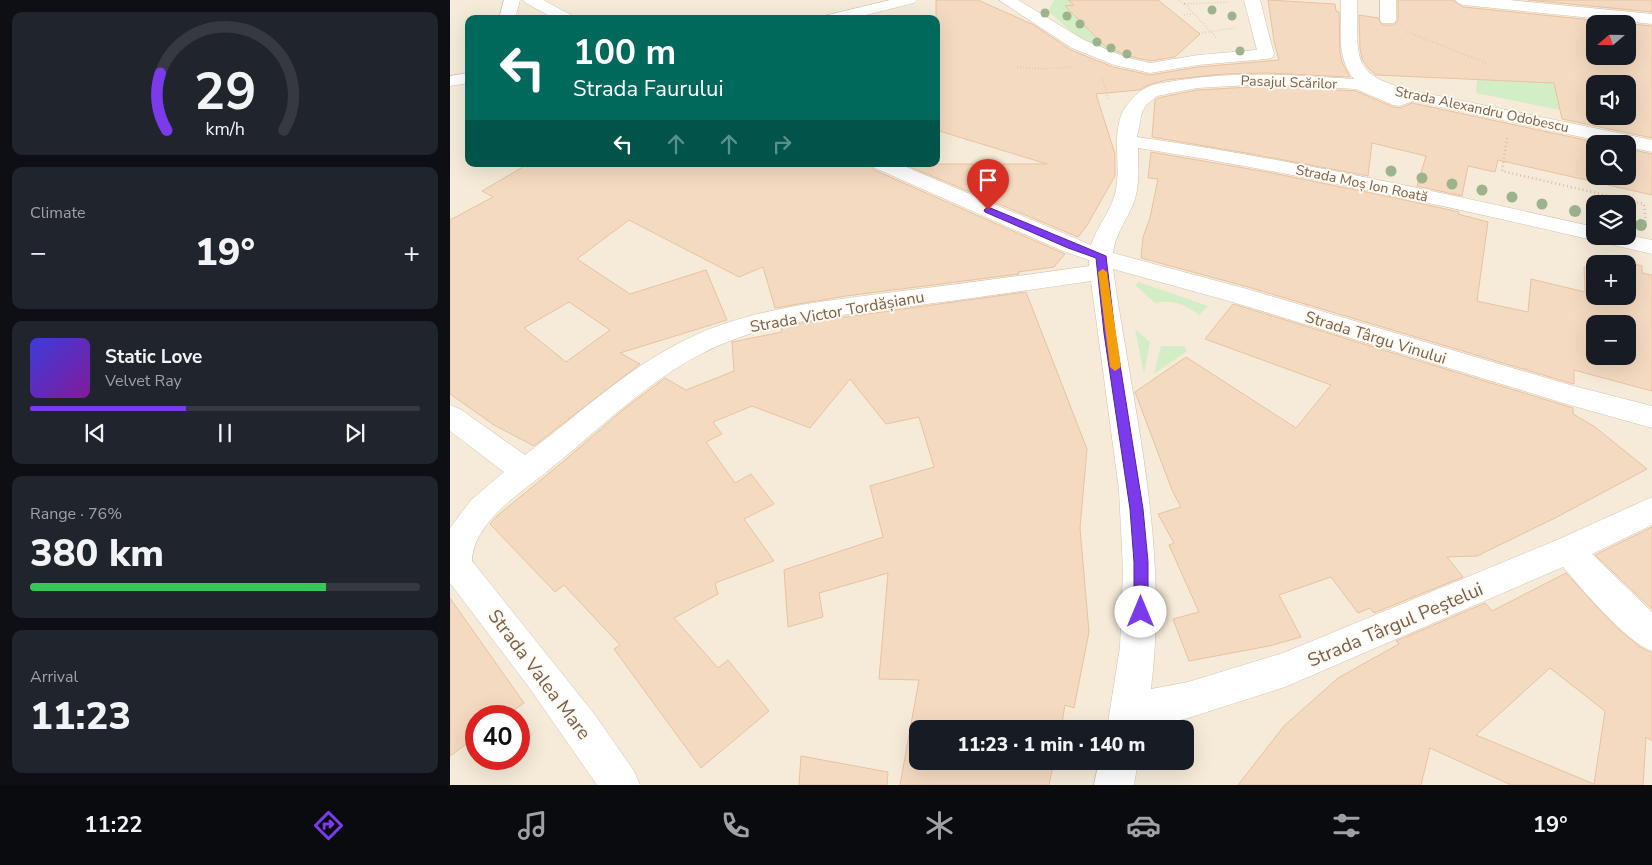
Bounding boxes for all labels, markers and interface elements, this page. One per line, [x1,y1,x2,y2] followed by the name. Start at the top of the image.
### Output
[1586,15,1636,65] north arrow
[1586,15,1636,365] map controls
[573,29,676,76] text: 100 m
[490,35,555,100] icon: left
[194,56,256,127] text: 29
[1240,71,1338,94] street label: Pasajul Scărilor
[573,74,724,104] text: Strada Faurului
[1586,75,1636,125] button: sound
[1393,82,1571,137] street label: Strada Alexandru Odobescu
[205,117,245,141] text: km/h
[609,130,637,158] icon: left
[662,130,690,158] icon: ahead
[715,130,743,158] icon: ahead
[768,130,796,158] icon: right
[1586,135,1636,185] button: search
[967,159,1009,210] pin
[1294,160,1430,207] street label: Strada Moș Ion Roată
[974,166,1002,194] icon: arrive
[1586,195,1636,245] button: layers
[30,202,85,224] text: Climate
[195,227,255,278] text: 19°
[30,234,47,272] text: −
[403,234,420,272] text: +
[1586,255,1636,305] button: +
[748,286,926,338] street label: Strada Victor Tordășianu
[1302,306,1449,370] street label: Strada Târgu Vinului
[1586,315,1636,365] button: −
[105,344,202,370] text: Static Love
[105,370,182,392] text: Velvet Ray
[81,419,109,447] icon: previous
[211,419,239,447] icon: pause
[341,419,369,447] icon: next
[30,503,122,525] text: Range · 76%
[30,528,164,579] text: 380 km
[1304,576,1487,674] street label: Strada Târgul Peștelui
[1114,585,1166,637] position arrow
[482,604,597,745] street label: Strada Valea Mare
[30,666,78,688] text: Arrival
[30,691,131,742] text: 11:23
[465,705,530,770] speed limit sign: 40
[958,732,1145,758] text: 11:23 · 1 min · 140 m
[311,808,346,843] icon: directions
[515,808,550,843] icon: music
[718,808,753,843] icon: phone
[922,808,957,843] icon: climate
[1126,808,1161,843] icon: car
[1329,808,1364,843] icon: filters
[84,810,143,840] text: 11:22
[1533,810,1568,840] text: 19°

